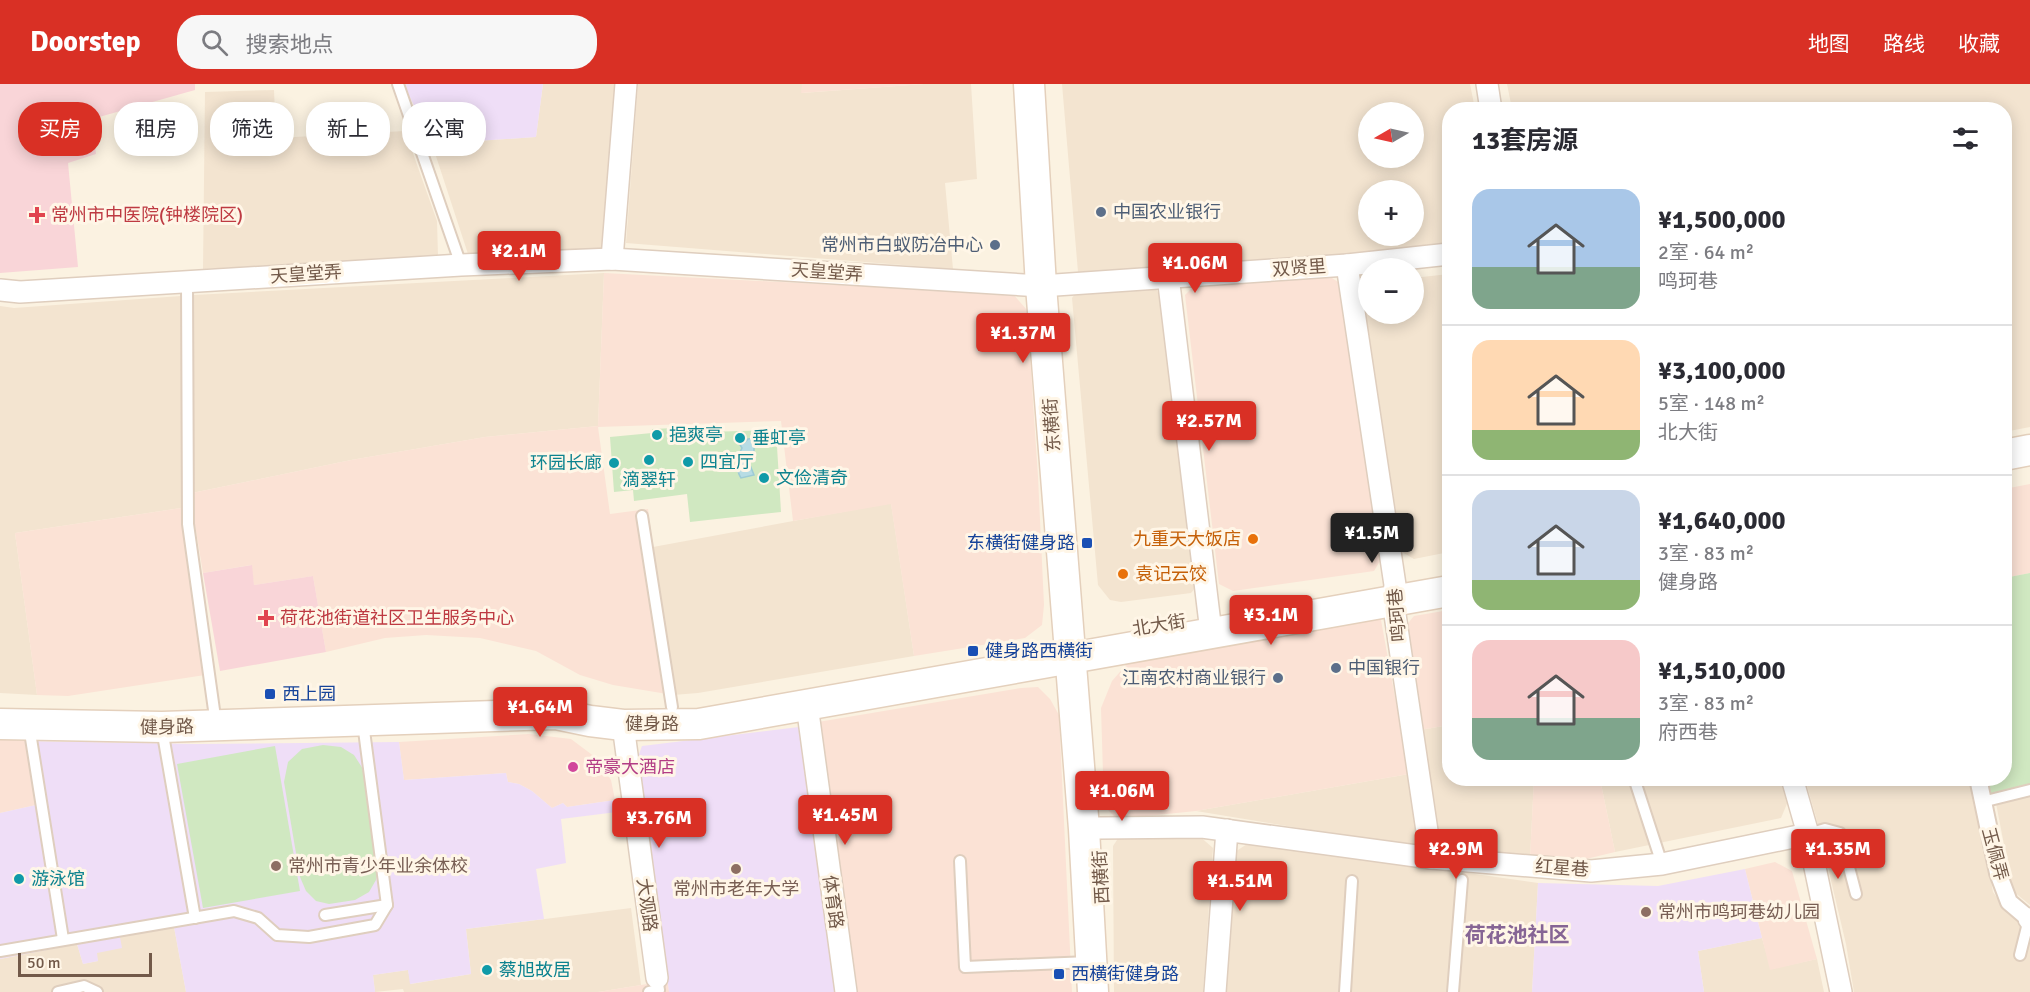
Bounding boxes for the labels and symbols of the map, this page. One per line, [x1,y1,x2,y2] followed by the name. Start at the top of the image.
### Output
[1358,102,1424,168] north arrow
[1113,201,1221,223] place label: 中国农业银行
[51,204,243,226] place label: 常州市中医院(钟楼院区)
[1094,205,1108,219] marker: 中国农业银行
[28,206,46,224] marker: 常州市中医院(钟楼院区)
[477,231,561,282] pin: ¥2.1M
[821,234,983,256] place label: 常州市白蚁防冶中心
[988,238,1002,252] marker: 常州市白蚁防冶中心
[1146,243,1244,294] pin: ¥1.06M
[1271,255,1327,281] street label: 双贤里
[790,259,864,285] street label: 天皇堂弄
[269,261,343,287] street label: 天皇堂弄
[974,313,1072,364] pin: ¥1.37M
[1039,397,1065,453] street label: 东横街
[1160,401,1258,452] pin: ¥2.57M
[669,424,723,446] place label: 挹爽亭
[752,427,806,449] place label: 垂虹亭
[650,428,664,442] marker: 挹爽亭
[733,431,747,445] marker: 垂虹亭
[700,451,754,473] place label: 四宜厅
[530,452,602,474] place label: 环园长廊
[642,453,656,467] marker: 滴翠轩
[681,455,695,469] marker: 四宜厅
[607,456,621,470] marker: 环园长廊
[776,467,848,489] place label: 文俭清奇
[622,469,676,491] place label: 滴翠轩
[757,471,771,485] marker: 文俭清奇
[1330,513,1414,564] pin: ¥1.5M
[1133,528,1241,550] place label: 九重天大饭店
[967,532,1075,554] place label: 东横街健身路
[1246,532,1260,546] marker: 九重天大饭店
[1080,536,1094,550] marker: 东横街健身路
[1135,563,1207,585] place label: 袁记云饺
[1116,567,1130,581] marker: 袁记云饺
[1384,587,1410,643] street label: 鸣珂巷
[1229,595,1313,646] pin: ¥3.1M
[280,607,514,629] place label: 荷花池街道社区卫生服务中心
[257,609,275,627] marker: 荷花池街道社区卫生服务中心
[1131,610,1187,640] street label: 北大街
[985,640,1093,662] place label: 健身路西横街
[966,644,980,658] marker: 健身路西横街
[1348,657,1420,679] place label: 中国银行
[1329,661,1343,675] marker: 中国银行
[1122,667,1266,689] place label: 江南农村商业银行
[1271,671,1285,685] marker: 江南农村商业银行
[282,683,336,705] place label: 西上园
[263,687,277,701] marker: 西上园
[491,687,589,738] pin: ¥1.64M
[625,713,679,735] street label: 健身路
[140,716,194,738] street label: 健身路
[585,756,675,778] place label: 帝豪大酒店
[566,760,580,774] marker: 帝豪大酒店
[1073,771,1171,822] pin: ¥1.06M
[796,795,894,846] pin: ¥1.45M
[610,798,708,849] pin: ¥3.76M
[1977,825,2013,883] street label: 玉佩弄
[1414,829,1498,880] pin: ¥2.9M
[1789,829,1887,880] pin: ¥1.35M
[1089,849,1113,905] street label: 西横街
[288,855,468,877] place label: 常州市青少年业余体校
[1534,855,1590,881] street label: 红星巷
[269,859,283,873] marker: 常州市青少年业余体校
[1191,861,1289,912] pin: ¥1.51M
[729,862,743,876] marker: 常州市老年大学
[31,868,85,890] place label: 游泳馆
[12,872,26,886] marker: 游泳馆
[818,874,848,930] street label: 体育路
[632,877,662,933] street label: 大观路
[673,878,799,900] place label: 常州市老年大学
[1658,901,1820,923] place label: 常州市鸣珂巷幼儿园
[1639,905,1653,919] marker: 常州市鸣珂巷幼儿园
[1465,922,1570,948] district label: 荷花池社区
[18,950,152,978] scale bar
[499,959,571,981] place label: 蔡旭故居
[480,963,494,977] marker: 蔡旭故居
[1071,963,1179,985] place label: 西横街健身路
[1052,967,1066,981] marker: 西横街健身路

